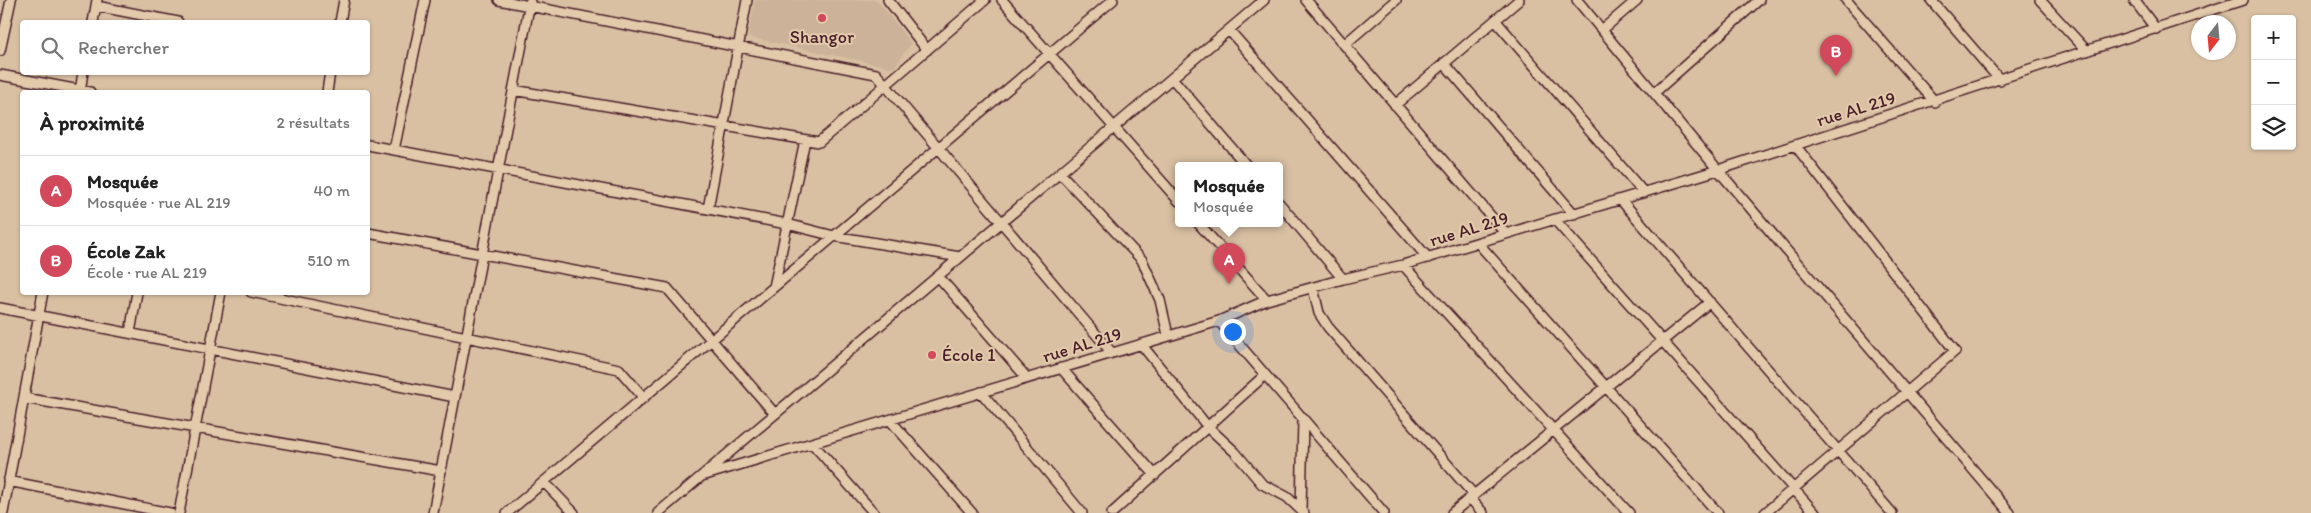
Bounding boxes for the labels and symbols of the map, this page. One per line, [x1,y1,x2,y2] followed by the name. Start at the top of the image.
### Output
[816,12,828,24] marker: Shangor
[2191,15,2236,60] north arrow
[790,26,855,48] place label: Shangor
[1820,35,1852,76] pin: B
[1814,87,1898,131] street label: rue AL 219
[1427,207,1511,251] street label: rue AL 219
[1213,243,1245,284] pin: A
[1220,319,1246,345] your location
[1040,323,1124,367] street label: rue AL 219
[942,344,996,366] place label: École 1
[926,349,938,361] marker: École 1

